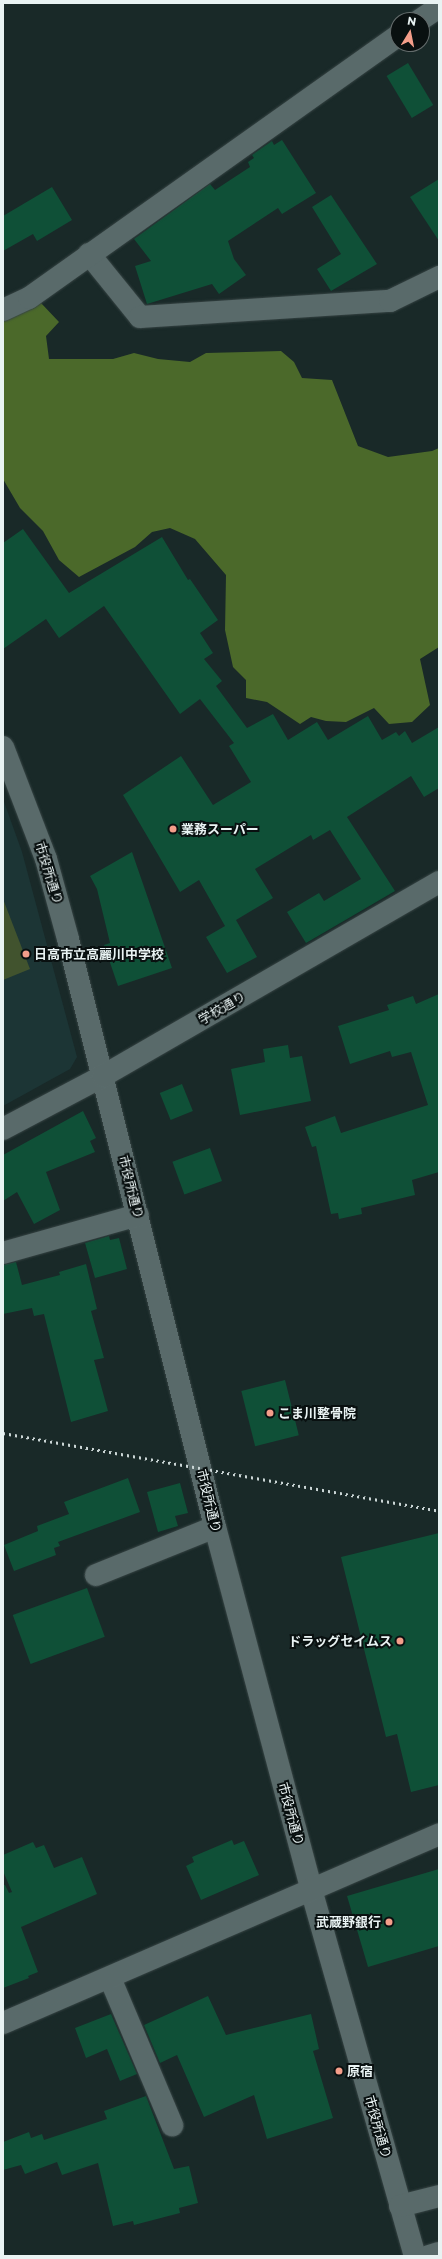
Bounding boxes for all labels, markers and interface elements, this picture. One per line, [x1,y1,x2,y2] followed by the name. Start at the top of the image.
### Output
[390,12,430,52] north arrow
[406,14,417,29] text: N
[181,821,259,837] place label: 業務スーパー
[168,824,178,834] marker: 業務スーパー
[32,840,66,906] street label: 市役所通り
[34,946,164,962] place label: 日高市立高麗川中学校
[21,949,31,959] marker: 日高市立高麗川中学校
[196,988,248,1028] street label: 学校通り
[116,1154,146,1220] street label: 市役所通り
[278,1405,356,1421] place label: こま川整骨院
[265,1408,275,1418] marker: こま川整骨院
[194,1468,224,1534] street label: 市役所通り
[288,1633,392,1649] place label: ドラッグセイムス
[395,1636,405,1646] marker: ドラッグセイムス
[275,1781,307,1847] street label: 市役所通り
[316,1914,381,1930] place label: 武蔵野銀行
[384,1917,394,1927] marker: 武蔵野銀行
[347,2063,373,2079] place label: 原宿
[334,2066,344,2076] marker: 原宿
[362,2094,394,2160] street label: 市役所通り

